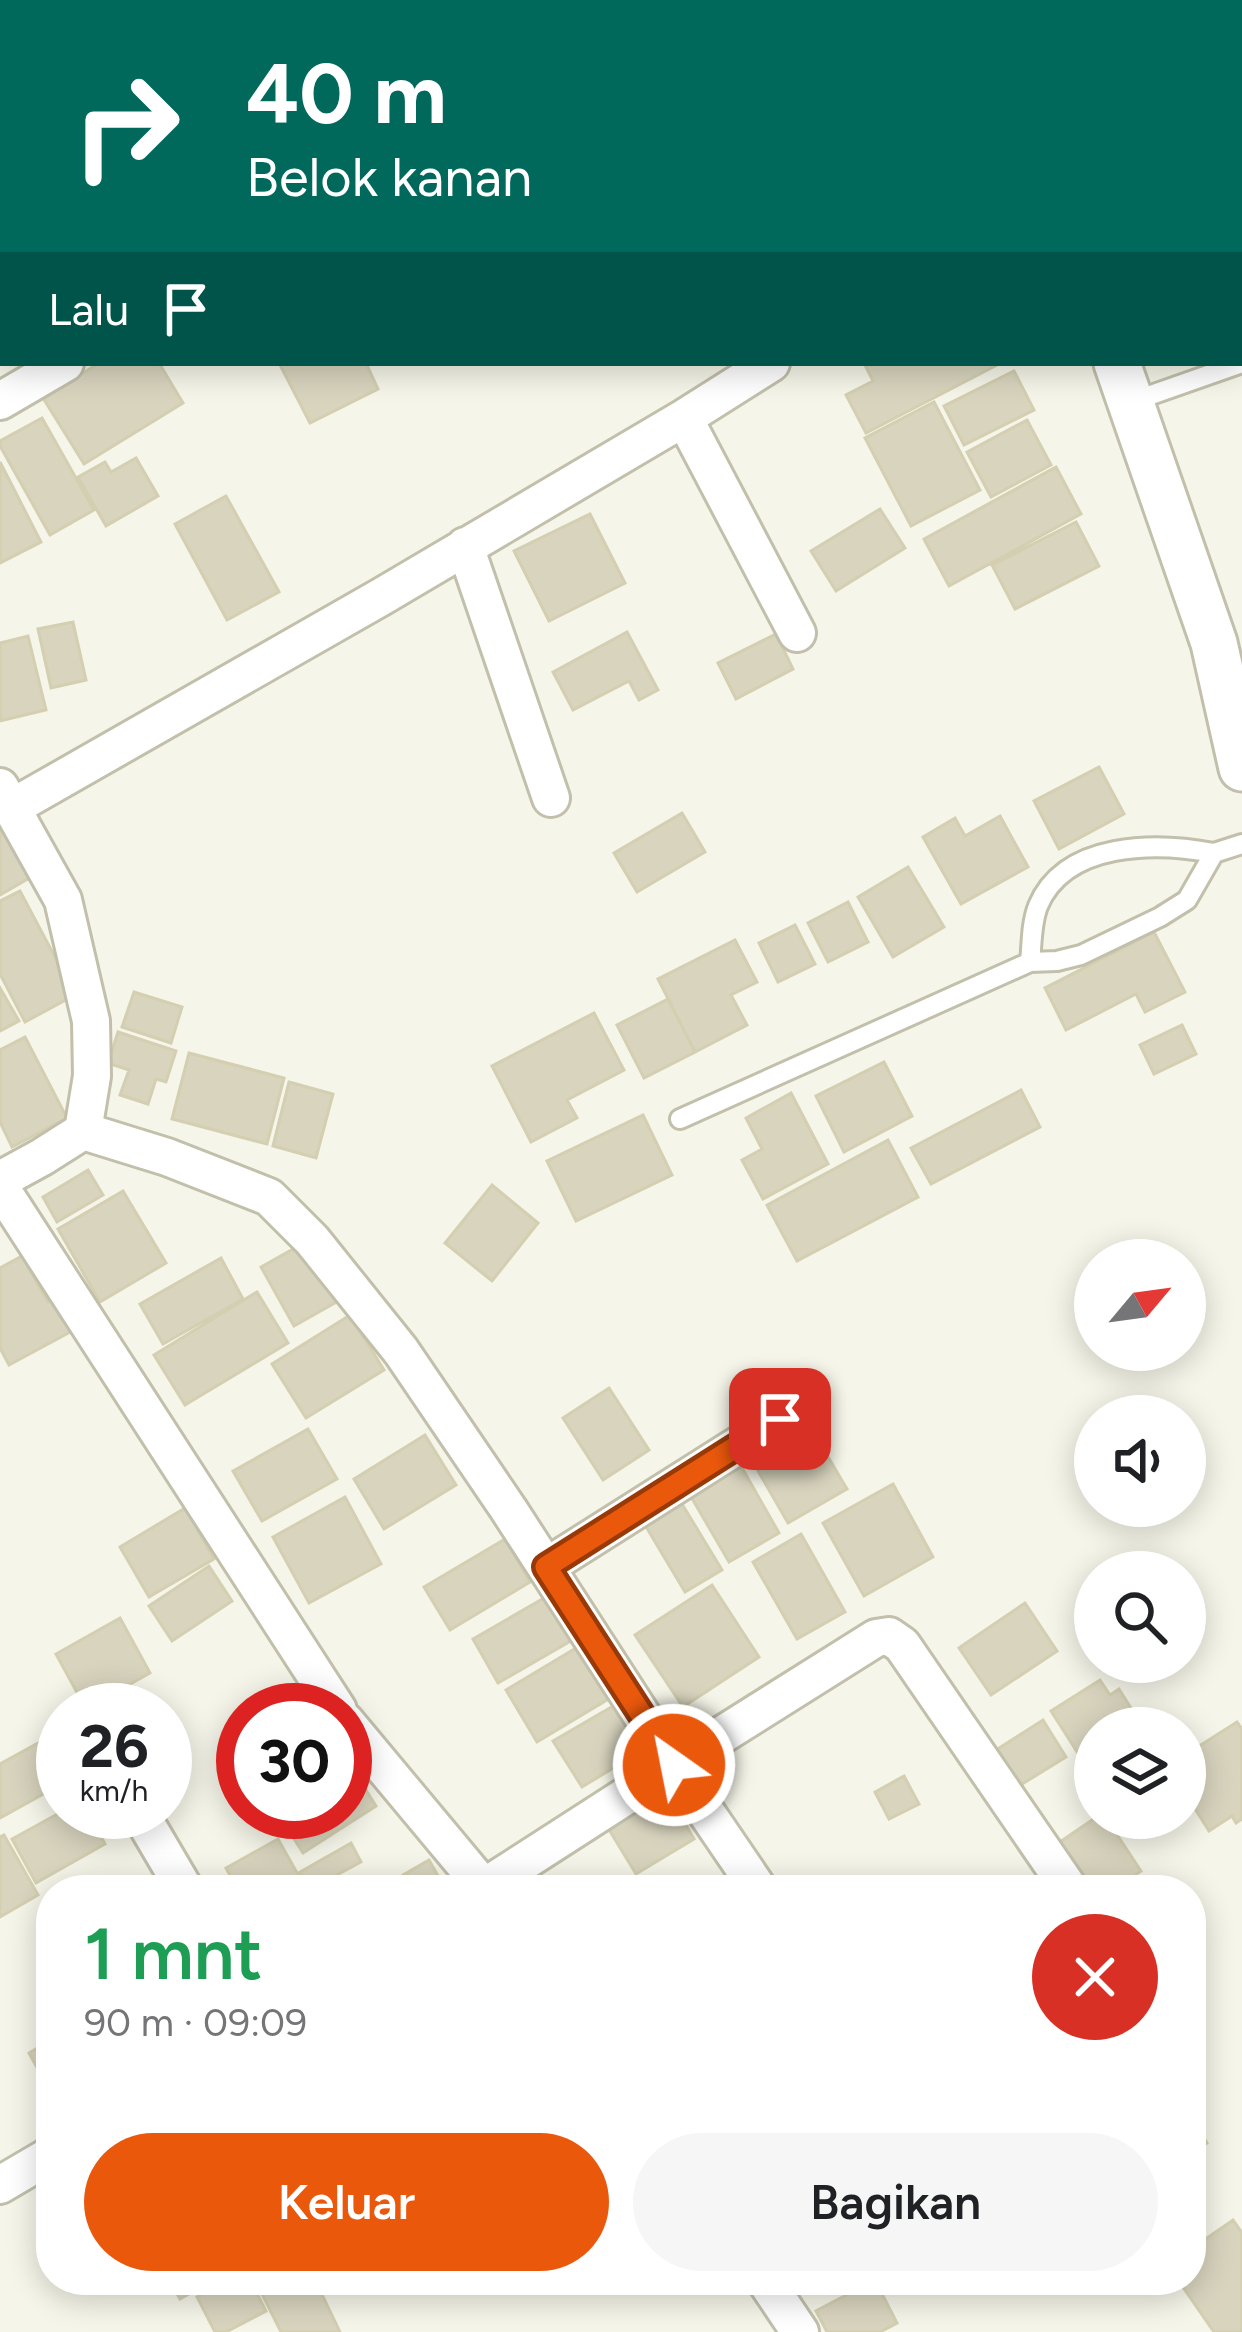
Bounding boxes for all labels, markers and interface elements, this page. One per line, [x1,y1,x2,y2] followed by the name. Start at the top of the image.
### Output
[246,43,447,144] text: 40 m
[48,48,204,204] icon: right
[246,145,532,210] text: Belok kanan
[153,276,219,342] icon: arrive
[48,282,129,336] text: Lalu
[1074,1239,1206,1371] north arrow
[1074,1239,1206,1839] map controls
[729,1368,831,1470] pin
[747,1386,813,1452] icon: arrive
[1074,1395,1206,1527] button: sound
[1074,1551,1206,1683] button: search
[216,1683,372,1839] speed limit sign: 30
[611,1702,737,1828] position arrow
[1074,1707,1206,1839] button: layers
[79,1710,149,1782] text: 26
[80,1772,148,1809] text: km/h
[84,1911,263,1997] text: 1 mnt
[1032,1914,1158,2040] button: close
[84,1999,307,2046] text: 90 m · 09:09
[84,2133,609,2271] button: Keluar
[633,2133,1158,2271] button: Bagikan

